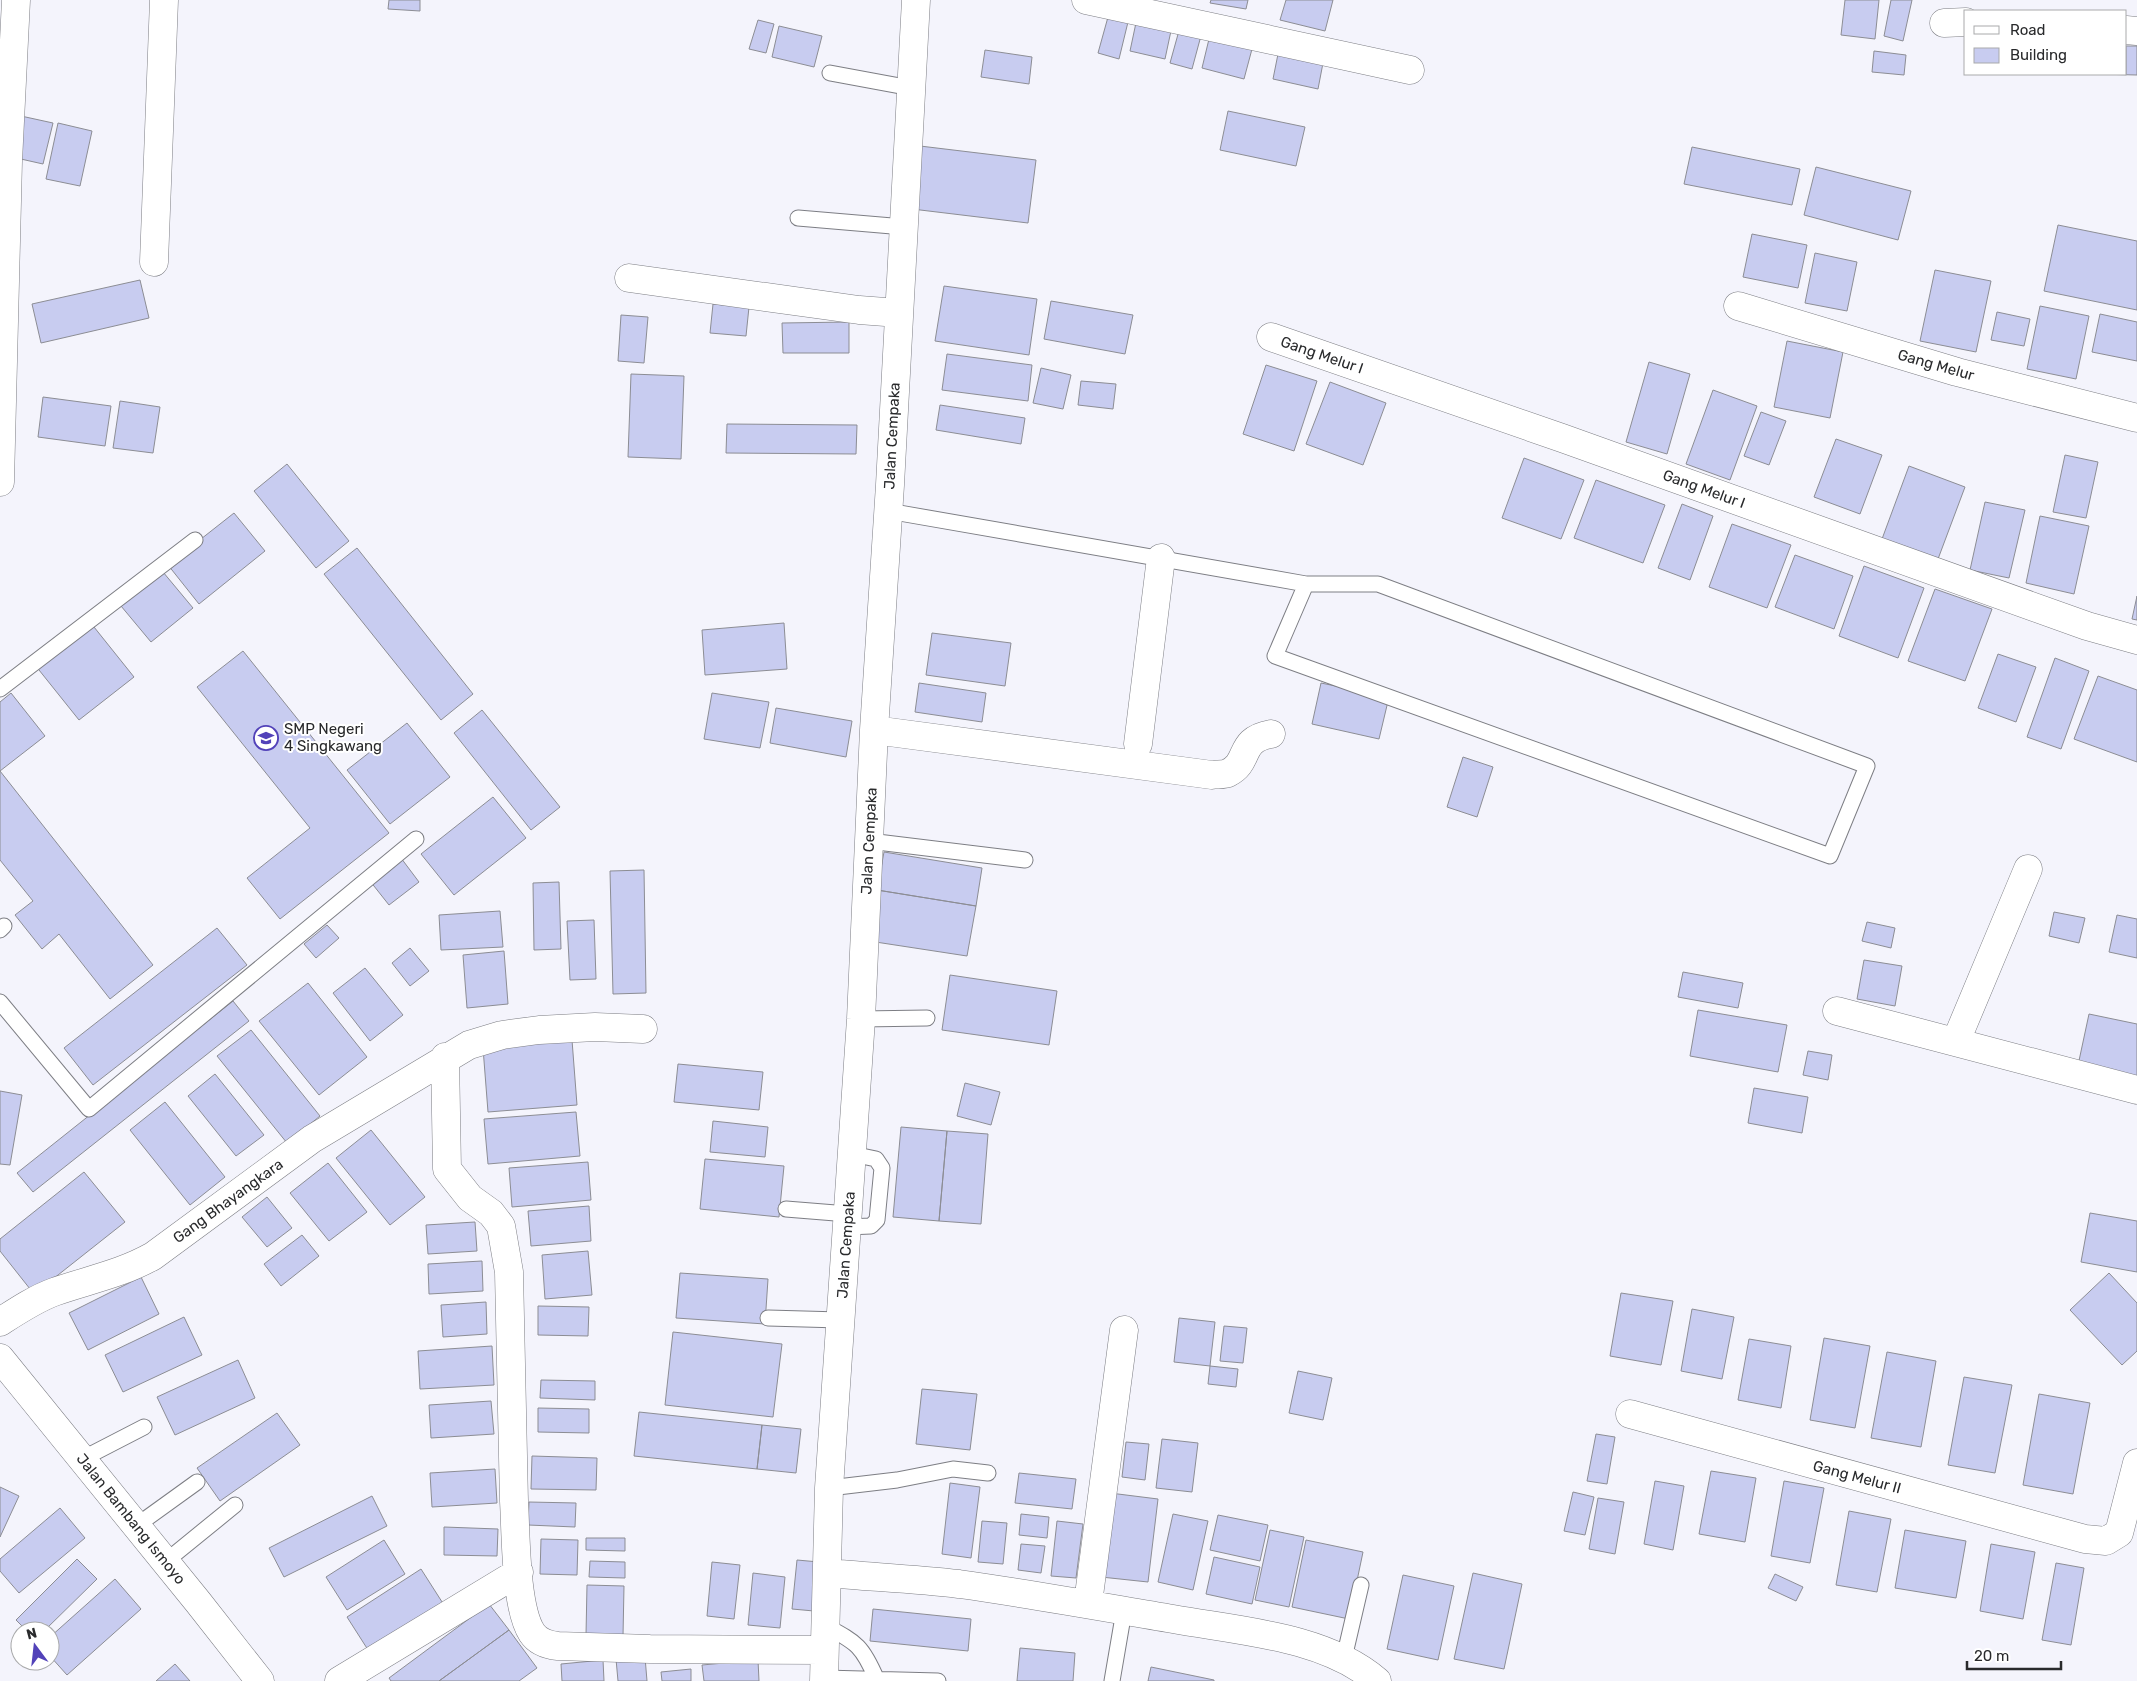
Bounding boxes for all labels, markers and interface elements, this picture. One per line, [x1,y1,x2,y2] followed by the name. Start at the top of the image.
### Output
[1964,10,2127,75] legend
[2010,21,2046,39] text: Road
[2010,46,2067,64] text: Building
[1278,332,1366,378] street label: Gang Melur I
[1896,345,1977,385] street label: Gang Melur
[880,382,904,490] street label: Jalan Cempaka
[1660,466,1748,512] street label: Gang Melur I
[284,720,382,755] place label: SMP Negeri 4 Singkawang
[253,725,279,751] school or university icon: SMP Negeri 4 Singkawang
[857,787,881,895] street label: Jalan Cempaka
[170,1155,286,1247] street label: Gang Bhayangkara
[833,1191,859,1299] street label: Jalan Cempaka
[73,1450,189,1588] street label: Jalan Bambang Ismoyo
[1811,1457,1903,1497] street label: Gang Melur II
[10,1621,60,1671] north arrow
[25,1624,39,1643] text: N
[1967,1638,2061,1670] scale bar
[1974,1647,2009,1665] text: 20 m

